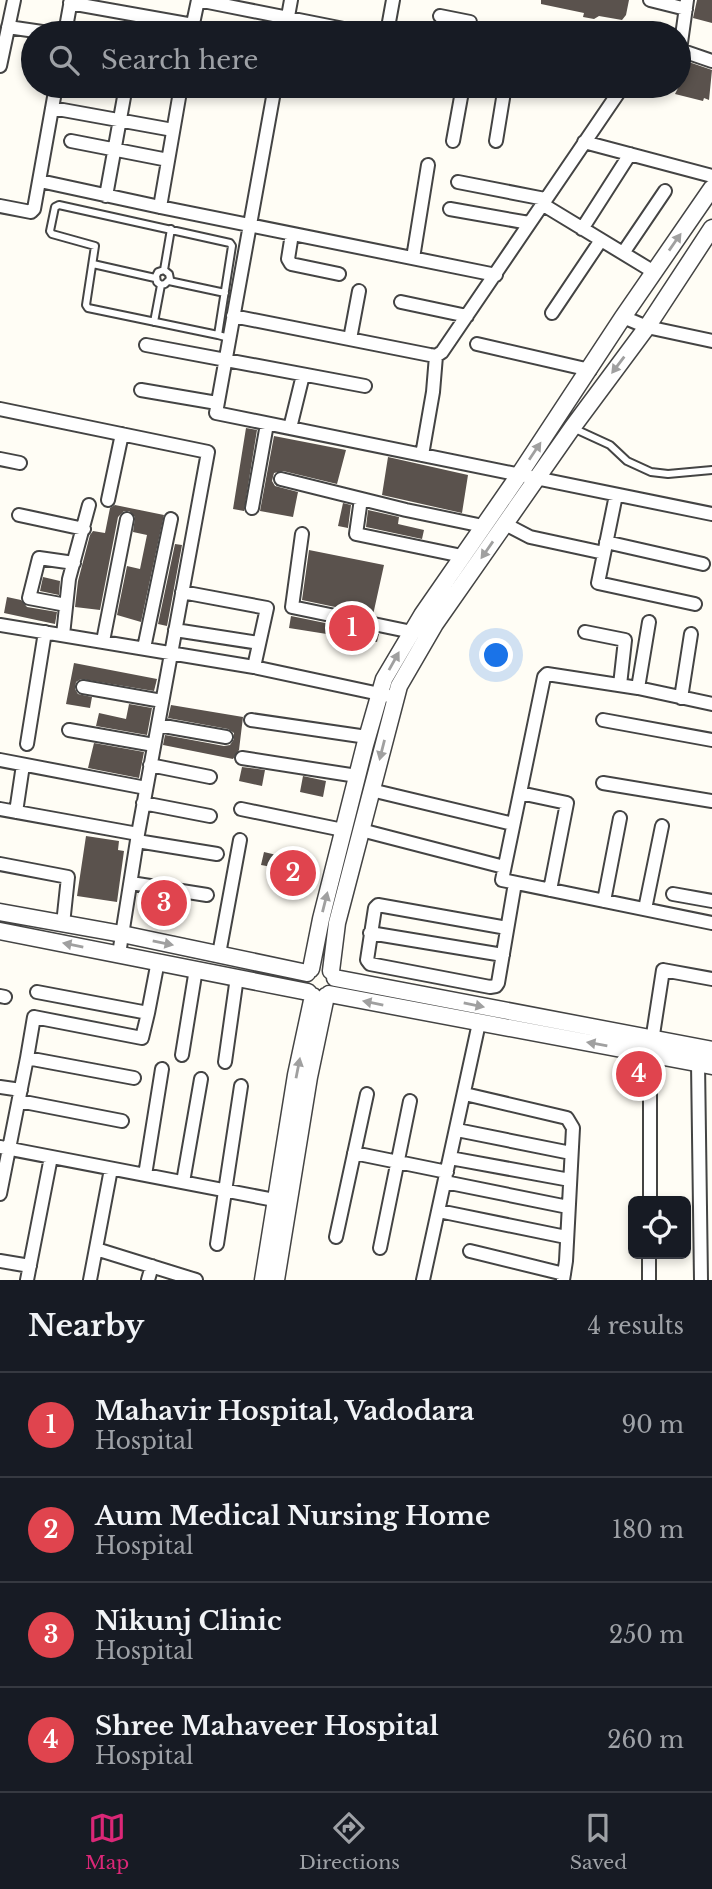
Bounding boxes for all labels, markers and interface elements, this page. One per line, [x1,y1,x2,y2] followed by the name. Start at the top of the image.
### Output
[21,21,691,98] search box
[45,41,83,79] icon: search
[101,44,258,76] text: Search here
[668,233,682,251] one-way arrow
[612,356,626,374] one-way arrow
[528,442,541,461] one-way arrow
[481,541,494,560] one-way arrow
[329,602,375,654] pin: 1
[479,638,513,672] your location
[388,651,400,670] one-way arrow
[376,739,387,761] one-way arrow
[270,847,316,899] pin: 2
[141,877,187,929] pin: 3
[320,891,331,913] one-way arrow
[152,938,174,949] one-way arrow
[62,939,84,950] one-way arrow
[362,997,384,1008] one-way arrow
[463,999,485,1010] one-way arrow
[586,1039,608,1050] one-way arrow
[616,1048,662,1100] pin: 4
[292,1057,303,1079] one-way arrow
[628,1196,691,1259] map controls
[628,1196,691,1259] button: locate
[28,1307,144,1344] text: Nearby
[588,1312,684,1340] text: 4 results
[95,1395,475,1427] text: Mahavir Hospital, Vadodara
[46,1411,56,1439] text: 1
[622,1411,684,1439] text: 90 m
[95,1427,194,1455] text: Hospital
[95,1500,490,1532] text: Aum Medical Nursing Home
[44,1516,58,1544] text: 2
[612,1516,684,1544] text: 180 m
[95,1532,194,1560] text: Hospital
[95,1605,282,1637] text: Nikunj Clinic
[44,1621,58,1649] text: 3
[609,1621,684,1649] text: 250 m
[95,1637,194,1665] text: Hospital
[95,1710,439,1742] text: Shree Mahaveer Hospital
[43,1726,59,1754] text: 4
[607,1726,684,1754] text: 260 m
[95,1742,194,1770] text: Hospital
[85,1809,129,1874] tab: Map
[299,1809,400,1874] tab: Directions
[570,1809,627,1874] tab: Saved

